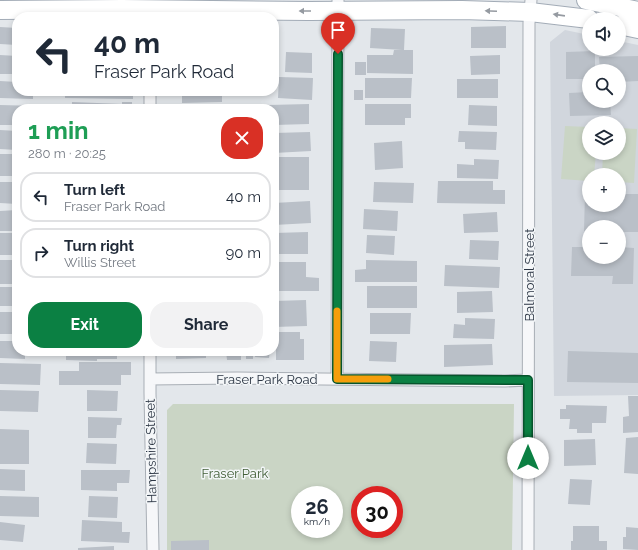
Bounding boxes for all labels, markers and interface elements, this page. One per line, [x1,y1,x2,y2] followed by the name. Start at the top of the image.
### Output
[485,7,497,14] one-way arrow
[298,8,311,14] one-way arrow
[553,12,565,18] one-way arrow
[582,12,626,264] map controls
[582,12,626,56] button: sound
[321,13,355,54] pin
[327,19,349,41] icon: arrive
[94,27,160,60] text: 40 m
[28,28,80,80] icon: left
[94,61,234,82] text: Fraser Park Road
[582,64,626,108] button: search
[28,116,89,145] text: 1 min
[582,116,626,160] button: layers
[221,117,263,159] button: close
[28,146,106,161] text: 280 m · 20:25
[582,168,626,212] button: +
[64,181,125,199] text: Turn left
[30,186,52,208] icon: left
[226,188,261,206] text: 40 m
[64,199,165,214] text: Fraser Park Road
[582,220,626,264] button: −
[522,228,537,322] street label: Balmoral Street
[64,237,134,255] text: Turn right
[30,242,52,264] icon: right
[225,244,261,262] text: 90 m
[64,255,136,270] text: Willis Street
[28,302,142,348] button: Exit
[150,302,263,348] button: Share
[216,372,318,387] street label: Fraser Park Road
[143,398,159,503] street label: Hampshire Street
[507,437,549,479] position arrow
[202,466,269,481] park label: Fraser Park
[351,486,403,538] speed limit sign: 30
[305,495,329,519] text: 26
[304,516,330,527] text: km/h

